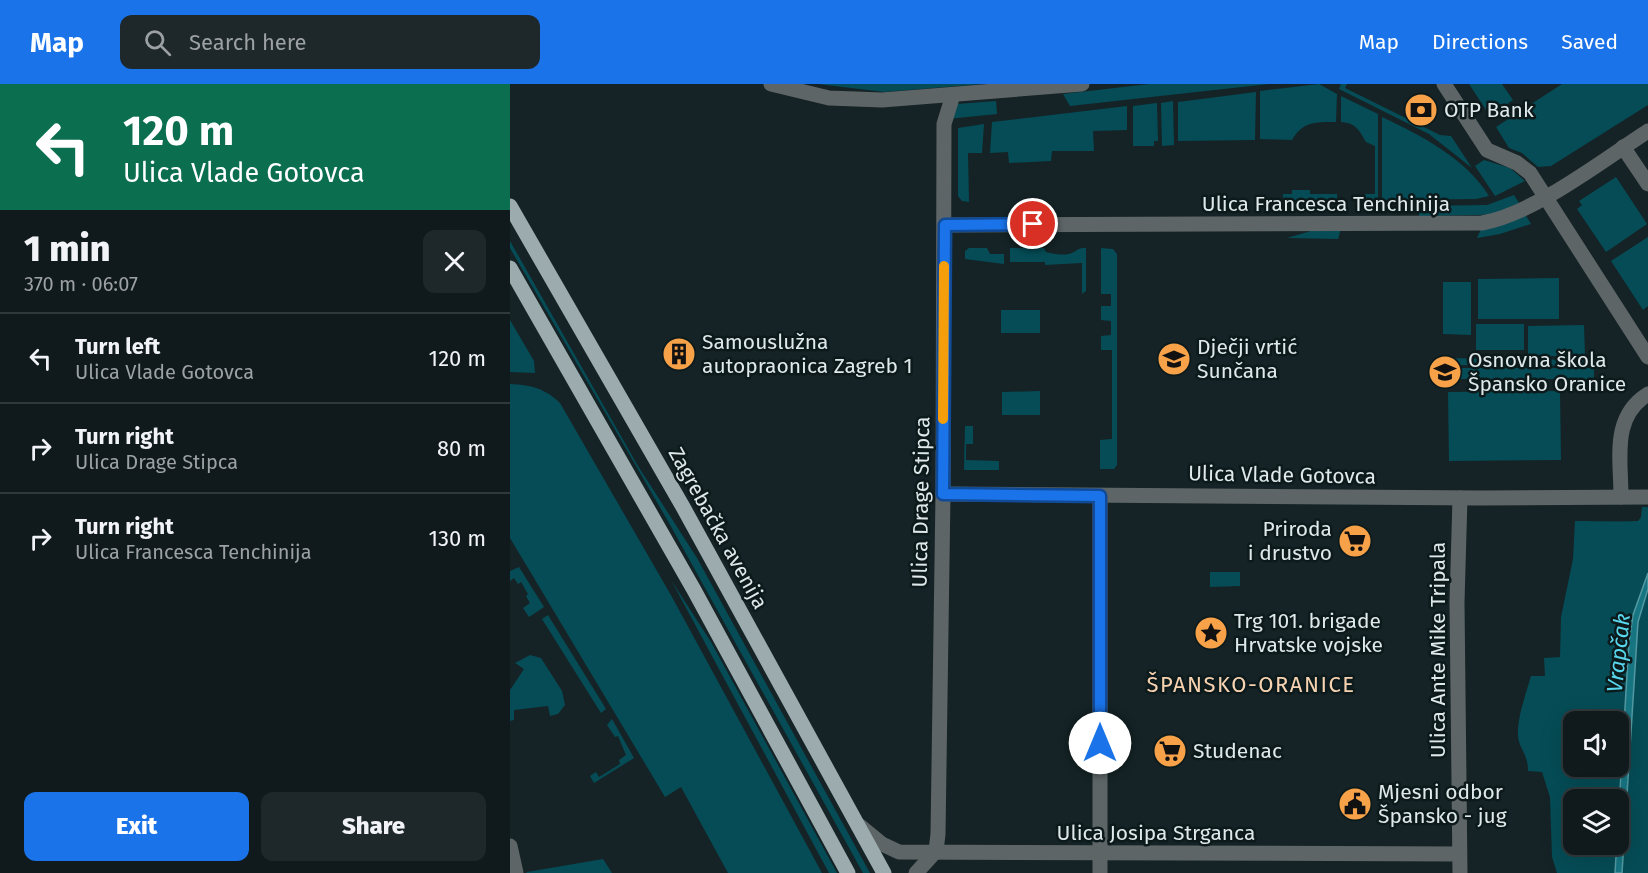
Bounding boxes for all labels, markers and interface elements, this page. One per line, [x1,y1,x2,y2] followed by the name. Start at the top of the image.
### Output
[120,15,540,69] search box
[30,26,84,59] text: Map
[141,26,174,59] icon: search
[189,29,307,56] text: Search here
[1359,29,1399,55] text: Map
[1432,29,1528,55] text: Directions
[1561,29,1618,55] text: Saved
[1403,92,1439,128] bank icon: OTP Bank
[1444,97,1534,123] place label: OTP Bank
[123,106,234,156] text: 120 m
[24,108,102,186] icon: left
[123,157,365,189] text: Ulica Vlade Gotovca
[1202,191,1450,217] street label: Ulica Francesca Tenchinija
[1007,198,1058,249] pin
[1016,207,1049,240] icon: arrive
[24,227,110,271] text: 1 min
[423,230,486,293] button: close
[24,272,138,296] text: 370 m · 06:07
[702,329,913,379] place label: Samouslužna autopraonica Zagreb 1
[75,333,160,360] text: Turn left
[1197,334,1297,384] place label: Dječji vrtić Sunčana
[661,336,697,372] building icon: Samouslužna autopraonica Zagreb 1
[1156,341,1192,377] school or university icon: Dječji vrtić Sunčana
[24,342,57,375] icon: left
[429,345,486,372] text: 120 m
[1468,347,1626,397] place label: Osnovna škola Špansko Oranice
[1427,354,1463,390] school or university icon: Osnovna škola Špansko Oranice
[75,360,254,384] text: Ulica Vlade Gotovca
[907,416,935,588] street label: Ulica Drage Stipca
[75,423,174,450] text: Turn right
[24,432,57,465] icon: right
[437,435,486,462] text: 80 m
[663,442,773,614] street label: Zagrebačka avenija
[75,450,238,474] text: Ulica Drage Stipca
[1188,460,1376,490] street label: Ulica Vlade Gotovca
[75,513,174,540] text: Turn right
[1248,516,1332,566] place label: Priroda i drustvo
[24,522,57,555] icon: right
[1337,523,1373,559] supermarket icon: Priroda i drustvo
[429,525,486,552] text: 130 m
[75,540,312,564] text: Ulica Francesca Tenchinija
[1425,542,1451,758] street label: Ulica Ante Mike Tripala
[1234,608,1383,658] place label: Trg 101. brigade Hrvatske vojske
[1601,612,1636,694] water label: Vrapčak
[1193,615,1229,651] place icon: Trg 101. brigade Hrvatske vojske
[1146,671,1356,698] district label: ŠPANSKO-ORANICE
[1068,711,1132,775] position arrow
[1563,711,1629,855] map controls
[1563,711,1629,777] button: sound
[1152,733,1188,769] supermarket icon: Studenac
[1193,738,1282,764] place label: Studenac
[1378,779,1507,829] place label: Mjesni odbor Špansko - jug
[1337,786,1373,822] public building icon: Mjesni odbor Špansko - jug
[1563,789,1629,855] button: layers
[24,792,249,861] button: Exit
[261,792,486,861] button: Share
[1057,820,1255,846] street label: Ulica Josipa Strganca

